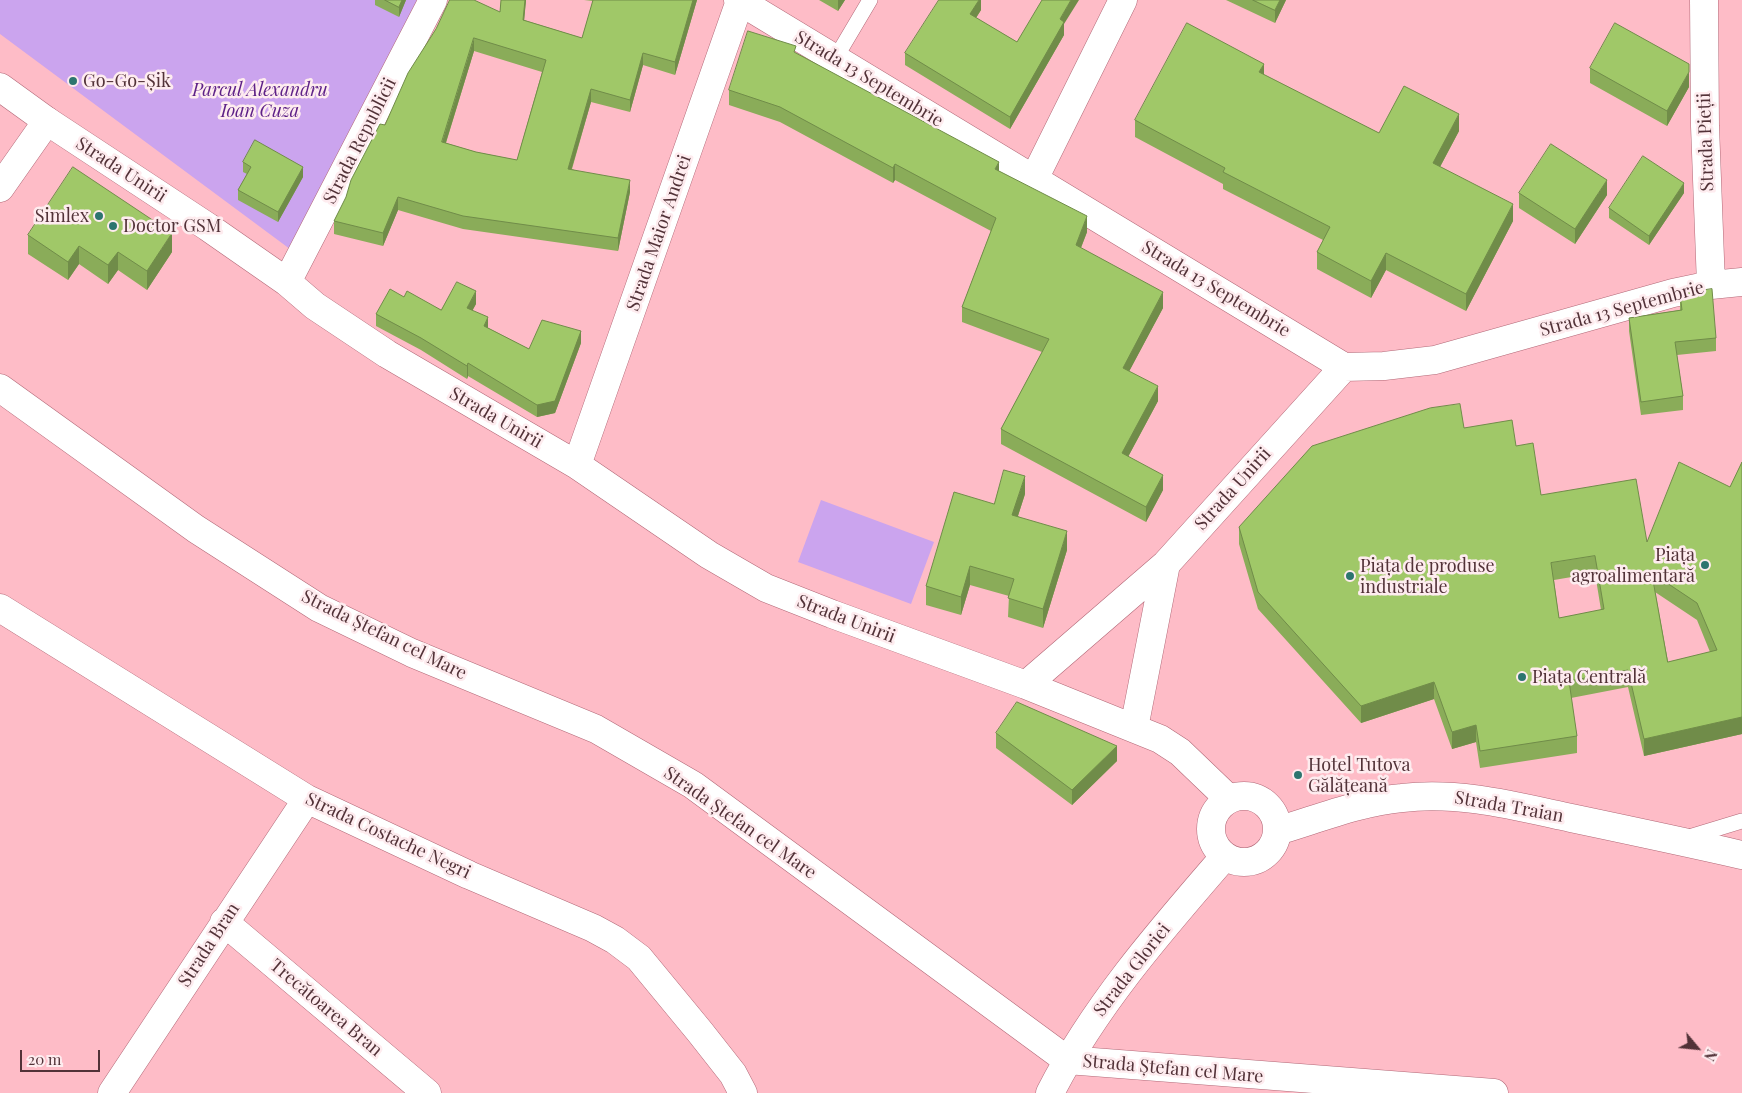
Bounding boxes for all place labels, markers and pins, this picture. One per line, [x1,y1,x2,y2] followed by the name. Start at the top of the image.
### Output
[83,70,171,92] place label: Go-Go-Șik
[67,75,79,87] marker: Go-Go-Șik
[35,205,89,227] place label: Simlex
[93,210,105,222] marker: Simlex
[123,215,221,237] place label: Doctor GSM
[107,220,119,232] marker: Doctor GSM
[1571,544,1695,586] place label: Piața agroalimentară
[1360,555,1495,598] place label: Piața de produse industriale
[1699,559,1711,571] marker: Piața agroalimentară
[1344,570,1356,582] marker: Piața de produse industriale
[1532,666,1646,688] place label: Piața Centrală
[1516,671,1528,683] marker: Piața Centrală
[1308,754,1410,796] place label: Hotel Tutova Gălățeană
[1292,769,1304,781] marker: Hotel Tutova Gălățeană

